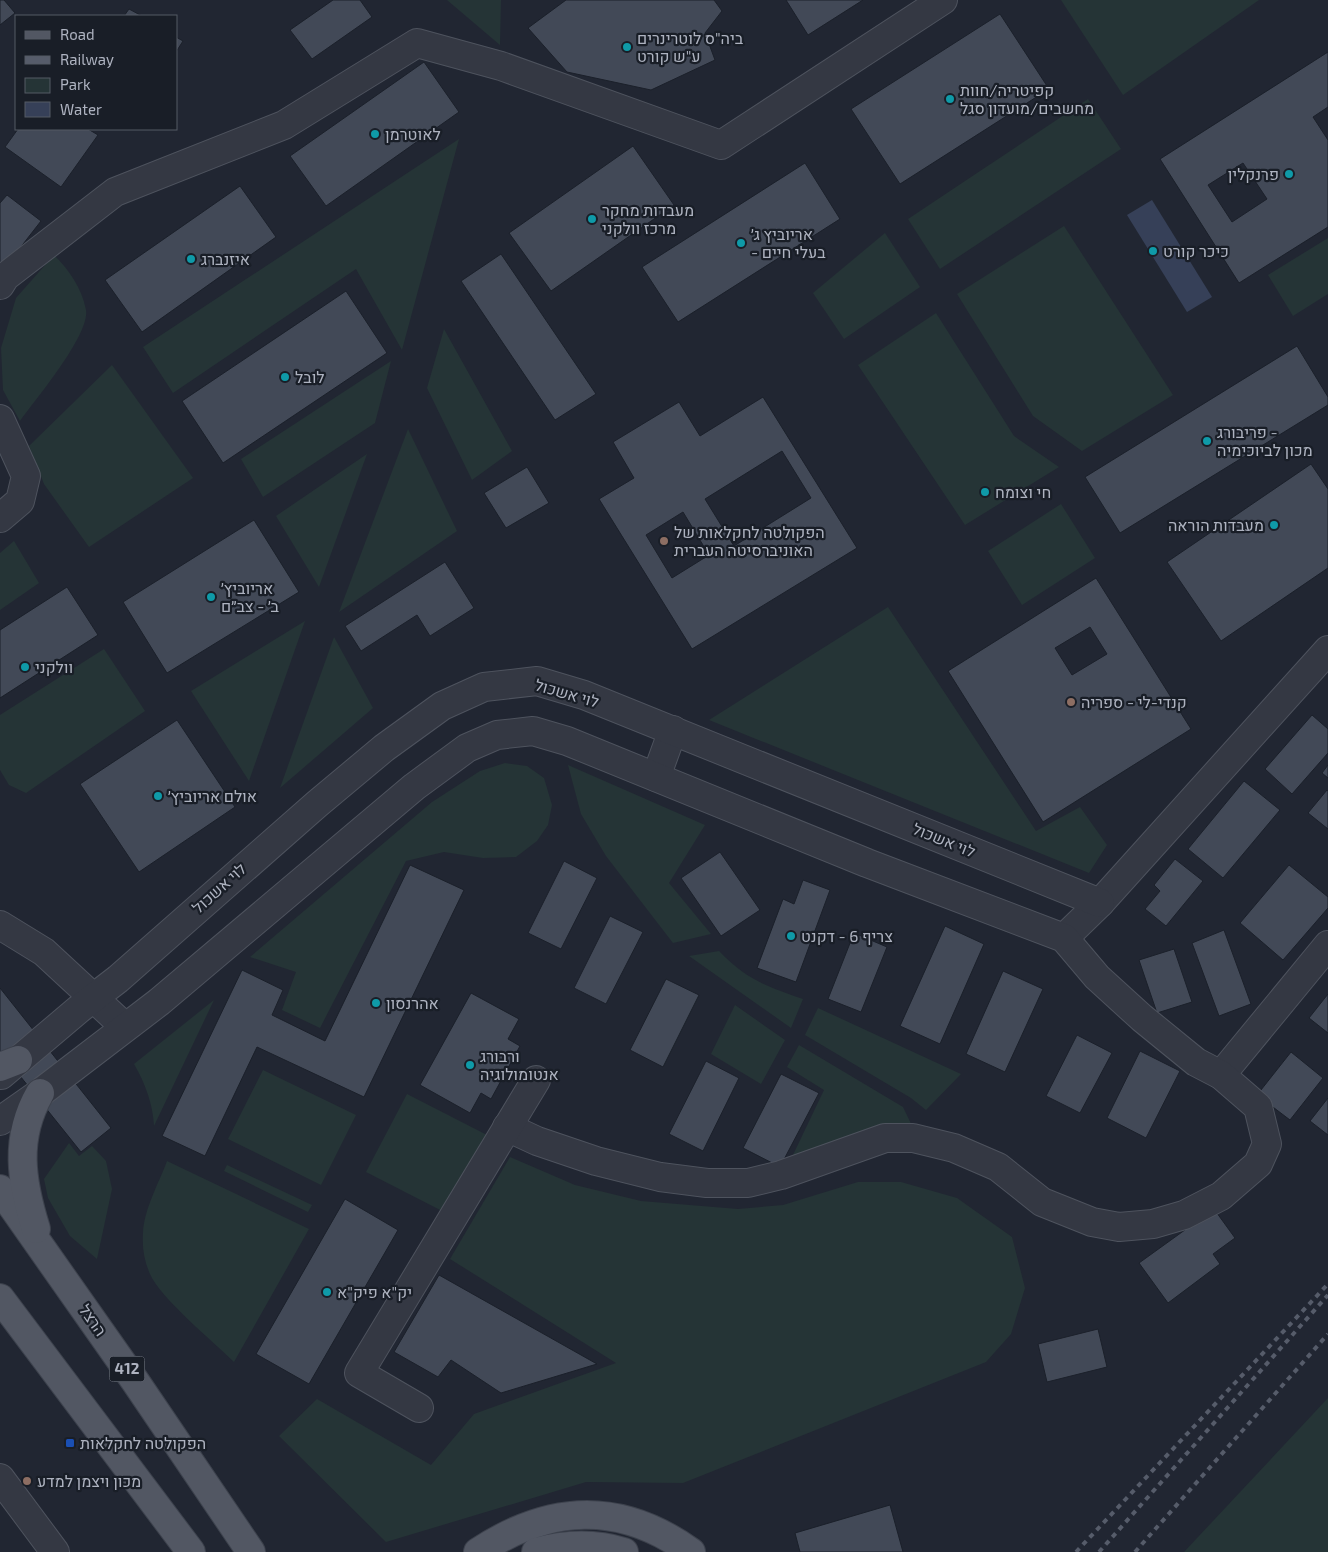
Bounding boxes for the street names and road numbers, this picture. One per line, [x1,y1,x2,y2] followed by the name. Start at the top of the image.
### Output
[533,674,601,711] street label: לוי אשכול
[910,818,978,861] street label: לוי אשכול
[188,859,249,917] street label: לוי אשכול
[76,1300,111,1339] street label: הרצל
[110,1356,144,1382] road number: 412

